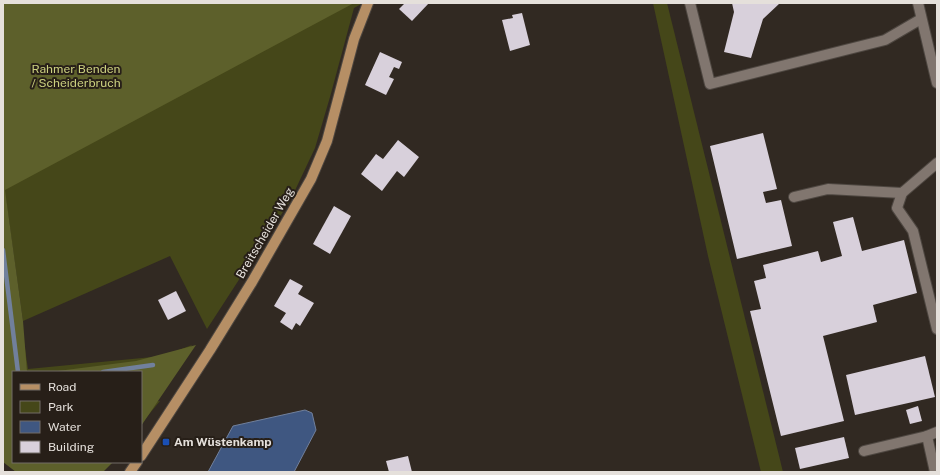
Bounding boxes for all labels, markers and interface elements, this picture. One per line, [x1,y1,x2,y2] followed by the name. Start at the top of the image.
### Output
[31,62,121,90] park label: Rahmer Benden / Scheiderbruch
[233,185,297,281] street label: Breitscheider Weg
[12,371,142,463] legend
[48,380,76,394] text: Road
[48,400,74,414] text: Park
[48,420,82,434] text: Water
[174,435,271,449] place label: Am Wüstenkamp
[161,437,171,447] marker: Am Wüstenkamp
[48,440,94,454] text: Building

